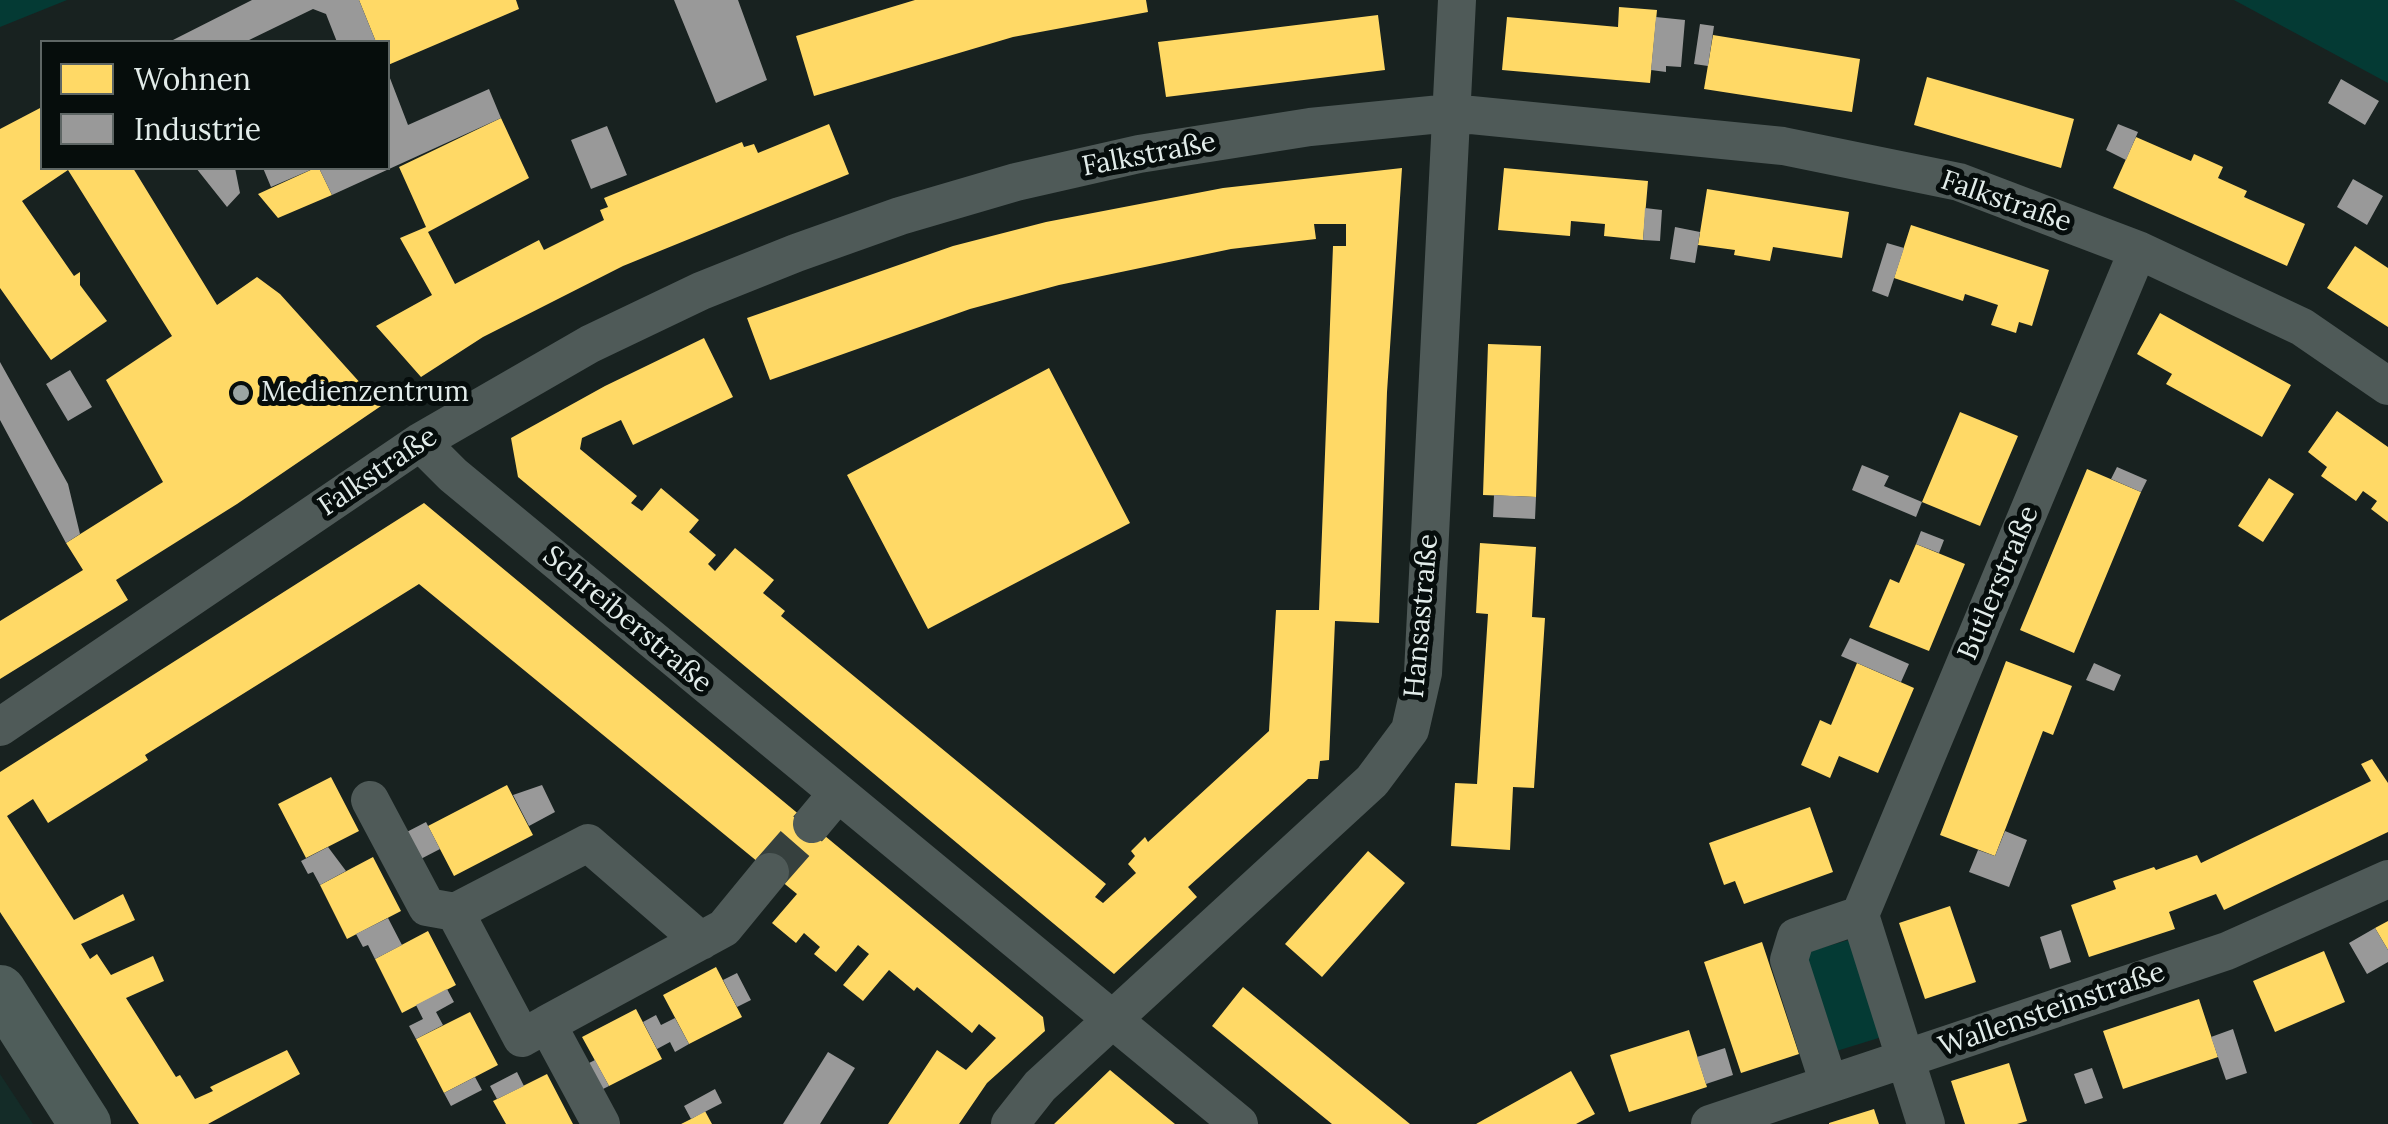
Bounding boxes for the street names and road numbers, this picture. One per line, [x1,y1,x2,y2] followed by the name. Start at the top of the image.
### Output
[1079,126,1219,184] street label: Falkstraße
[1936,164,2076,240] street label: Falkstraße
[312,420,444,524] street label: Falkstraße
[1951,501,2047,665] street label: Butlerstraße
[1398,532,1446,700] street label: Hansastraße
[536,539,718,701] street label: Schreiberstraße
[1935,956,2169,1064] street label: Wallensteinstraße

